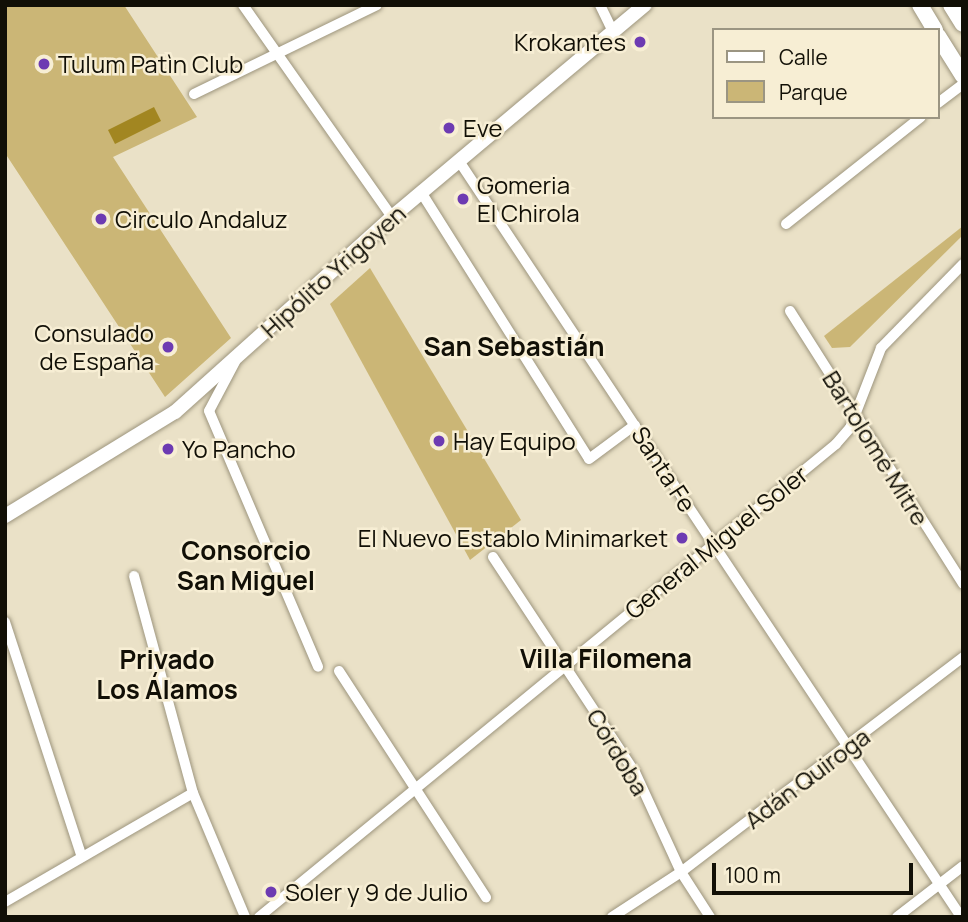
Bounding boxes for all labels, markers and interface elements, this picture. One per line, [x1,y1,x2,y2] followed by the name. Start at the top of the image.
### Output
[514,28,626,56] place label: Krokantes
[712,28,940,119] legend
[632,34,648,50] marker: Krokantes
[779,43,828,71] text: Calle
[58,50,243,78] place label: Tulum Patìn Club
[36,56,52,72] marker: Tulum Patìn Club
[779,78,848,106] text: Parque
[463,114,502,142] place label: Eve
[441,120,457,136] marker: Eve
[477,171,580,227] place label: Gomeria El Chirola
[455,191,471,207] marker: Gomeria El Chirola
[255,199,411,343] street label: Hipólito Yrigoyen
[115,205,288,233] place label: Circulo Andaluz
[93,211,109,227] marker: Circulo Andaluz
[34,319,154,375] place label: Consulado de España
[423,331,605,363] district label: San Sebastián
[160,339,176,355] marker: Consulado de España
[817,365,935,531] street label: Bartolomé Mitre
[626,421,702,517] street label: Santa Fe
[453,427,576,455] place label: Hay Equipo
[431,433,447,449] marker: Hay Equipo
[182,435,296,463] place label: Yo Pancho
[160,441,176,457] marker: Yo Pancho
[619,459,813,625] street label: General Miguel Soler
[358,524,668,552] place label: El Nuevo Establo Minimarket
[674,530,690,546] marker: El Nuevo Establo Minimarket
[177,535,315,596] district label: Consorcio San Miguel
[520,643,692,675] district label: Villa Filomena
[96,644,238,706] district label: Privado Los Álamos
[581,704,655,800] street label: Córdoba
[739,722,875,834] street label: Adán Quiroga
[716,848,917,892] scale bar
[725,861,781,889] text: 100 m
[285,878,468,906] place label: Soler y 9 de Julio
[263,884,279,900] marker: Soler y 9 de Julio

